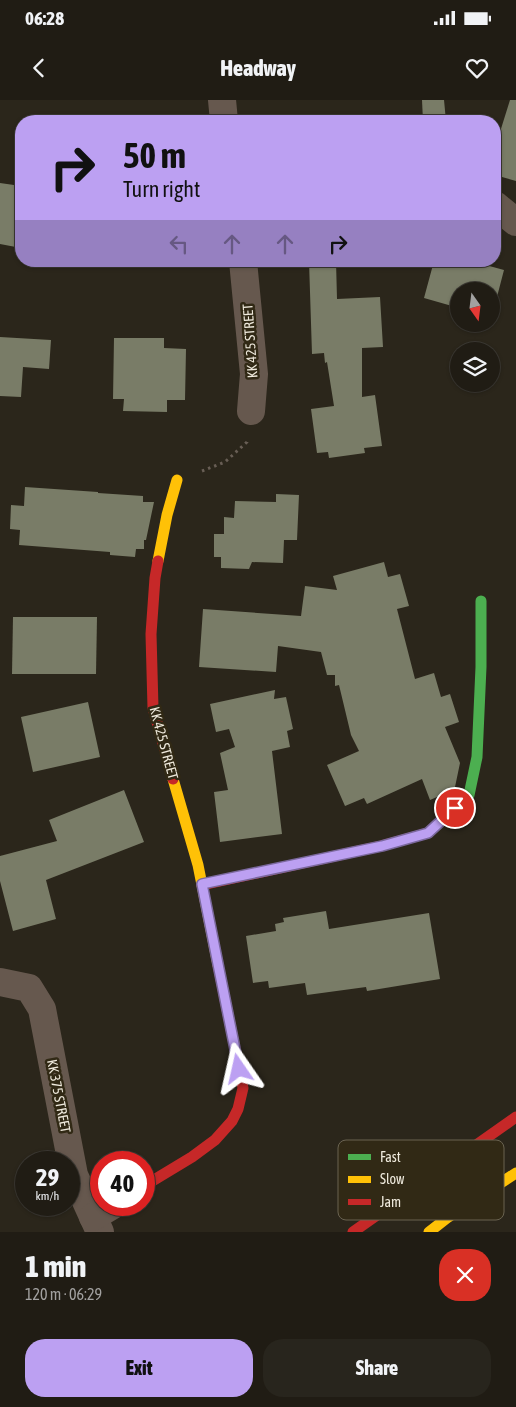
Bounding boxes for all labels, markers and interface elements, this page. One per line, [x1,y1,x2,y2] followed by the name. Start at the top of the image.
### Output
[25,7,64,29] text: 06:28
[25,54,53,82] icon: back
[463,54,491,82] icon: heart
[220,55,296,81] text: Headway
[40,135,105,200] icon: right
[123,135,186,175] text: 50 m
[123,176,200,202] text: Turn right
[165,230,193,258] icon: left
[218,230,246,258] icon: ahead
[271,230,299,258] icon: ahead
[324,230,352,258] icon: right
[450,282,500,332] north arrow
[450,282,500,392] map controls
[239,303,261,379] street label: KK 425 STREET
[450,342,500,392] button: layers
[147,705,181,781] street label: KK 425 STREET
[434,787,476,829] pin
[441,794,469,822] icon: arrive
[212,1042,264,1094] position arrow
[44,1058,74,1134] street label: KK 375 STREET
[338,1140,504,1220] legend
[380,1149,401,1165] text: Fast
[90,1151,155,1216] speed limit sign: 40
[36,1163,59,1191] text: 29
[380,1171,405,1187] text: Slow
[36,1189,59,1203] text: km/h
[380,1194,401,1210] text: Jam
[25,1249,86,1283] text: 1 min
[439,1249,491,1301] button: close
[25,1285,102,1303] text: 120 m · 06:29
[25,1339,253,1397] button: Exit
[263,1339,491,1397] button: Share

